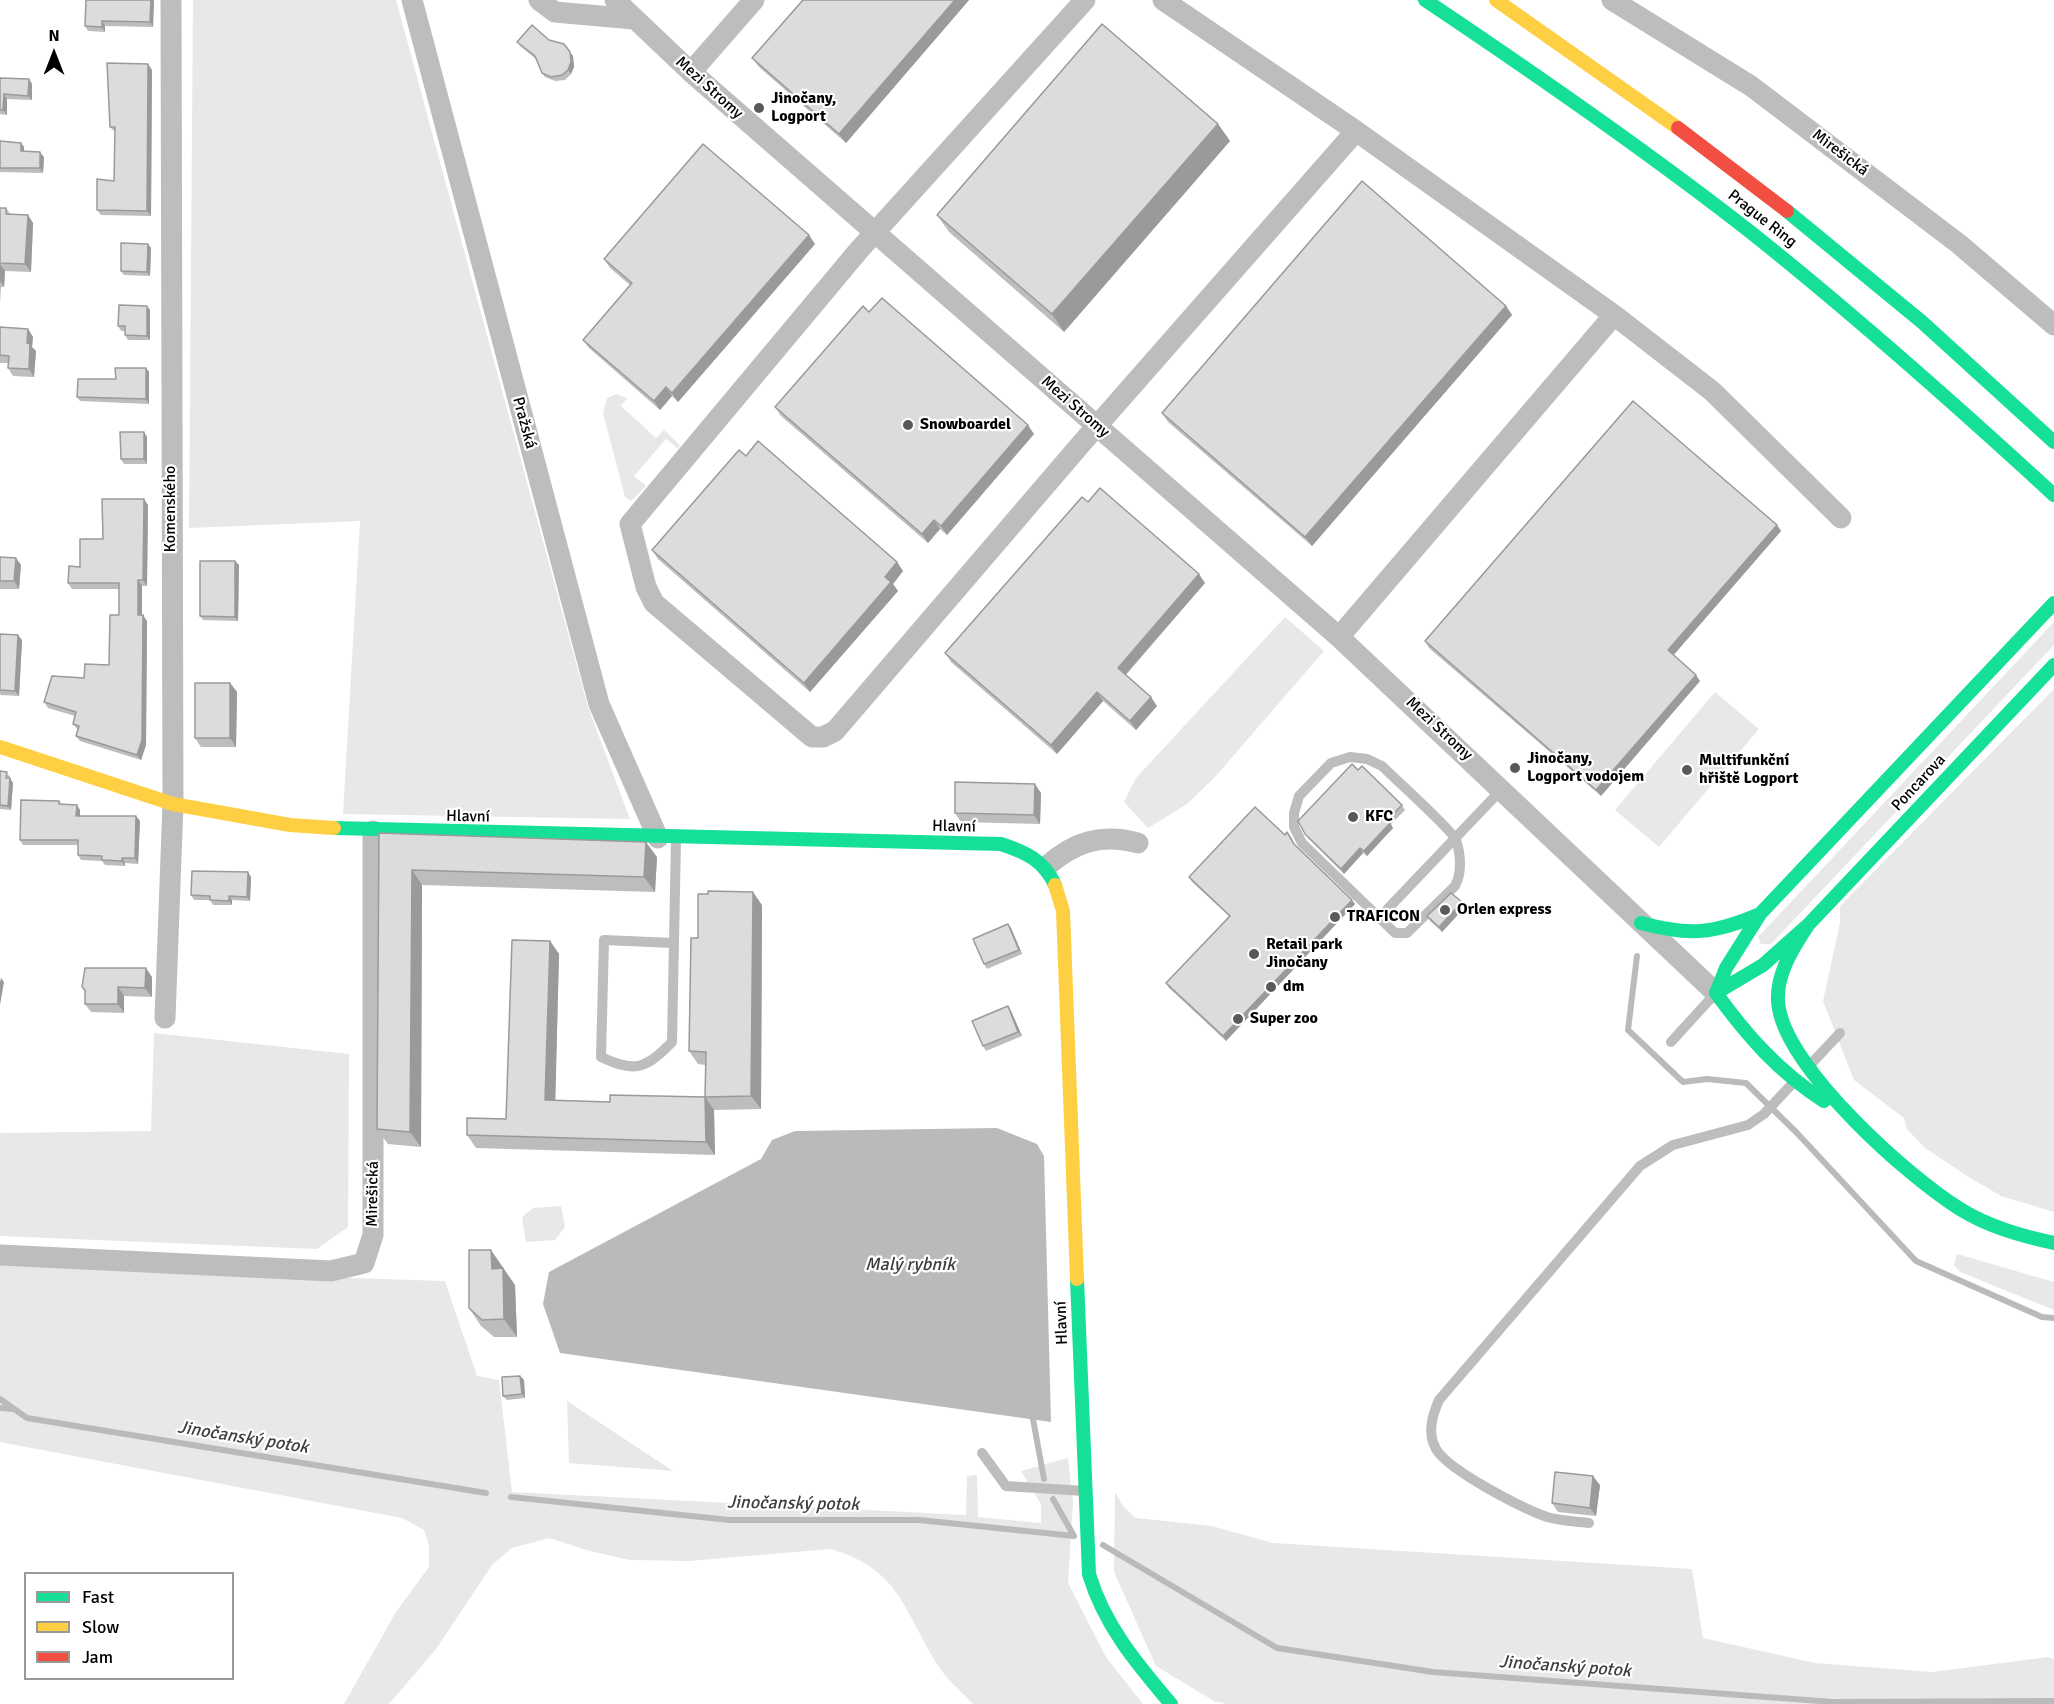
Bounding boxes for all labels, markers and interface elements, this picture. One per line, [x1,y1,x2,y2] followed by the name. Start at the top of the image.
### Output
[24,24,84,84] north arrow
[48,26,60,46] text: N
[671,53,747,123] street label: Mezi Stromy
[771,89,837,127] place label: Jinočany, Logport
[752,101,766,115] marker: Jinočany, Logport
[1808,126,1872,180] street label: Mirešická
[1724,186,1800,252] street label: Prague Ring
[1037,372,1113,442] street label: Mezi Stromy
[508,395,540,451] street label: Pražská
[920,415,1011,435] place label: Snowboardel
[901,418,915,432] marker: Snowboardel
[161,466,181,552] street label: Komenského
[1402,693,1476,765] street label: Mezi Stromy
[1527,749,1644,787] place label: Jinočany, Logport vodojem
[1699,751,1799,789] place label: Multifunkční hřiště Logport
[1888,751,1950,815] street label: Poncarova
[1508,761,1522,775] marker: Jinočany, Logport vodojem
[1680,763,1694,777] marker: Multifunkční hřiště Logport
[446,807,490,827] street label: Hlavní
[1365,807,1393,827] place label: KFC
[1346,810,1360,824] marker: KFC
[932,817,976,837] street label: Hlavní
[1457,900,1552,920] place label: Orlen express
[1438,903,1452,917] marker: Orlen express
[1347,907,1420,927] place label: TRAFICON
[1328,910,1342,924] marker: TRAFICON
[1266,935,1343,973] place label: Retail park Jinočany
[1247,947,1261,961] marker: Retail park Jinočany
[1283,977,1305,997] place label: dm
[1264,980,1278,994] marker: dm
[1250,1009,1318,1029] place label: Super zoo
[1231,1012,1245,1026] marker: Super zoo
[363,1161,383,1227] street label: Mirešická
[865,1254,955,1276] water label: Malý rybník
[1052,1301,1072,1345] street label: Hlavní
[176,1417,310,1459] water label: Jinočanský potok
[727,1492,859,1516] water label: Jinočanský potok
[24,1572,234,1680] legend
[82,1586,114,1608] text: Fast
[82,1616,119,1638] text: Slow
[82,1646,113,1668] text: Jam
[1498,1652,1632,1682] water label: Jinočanský potok

